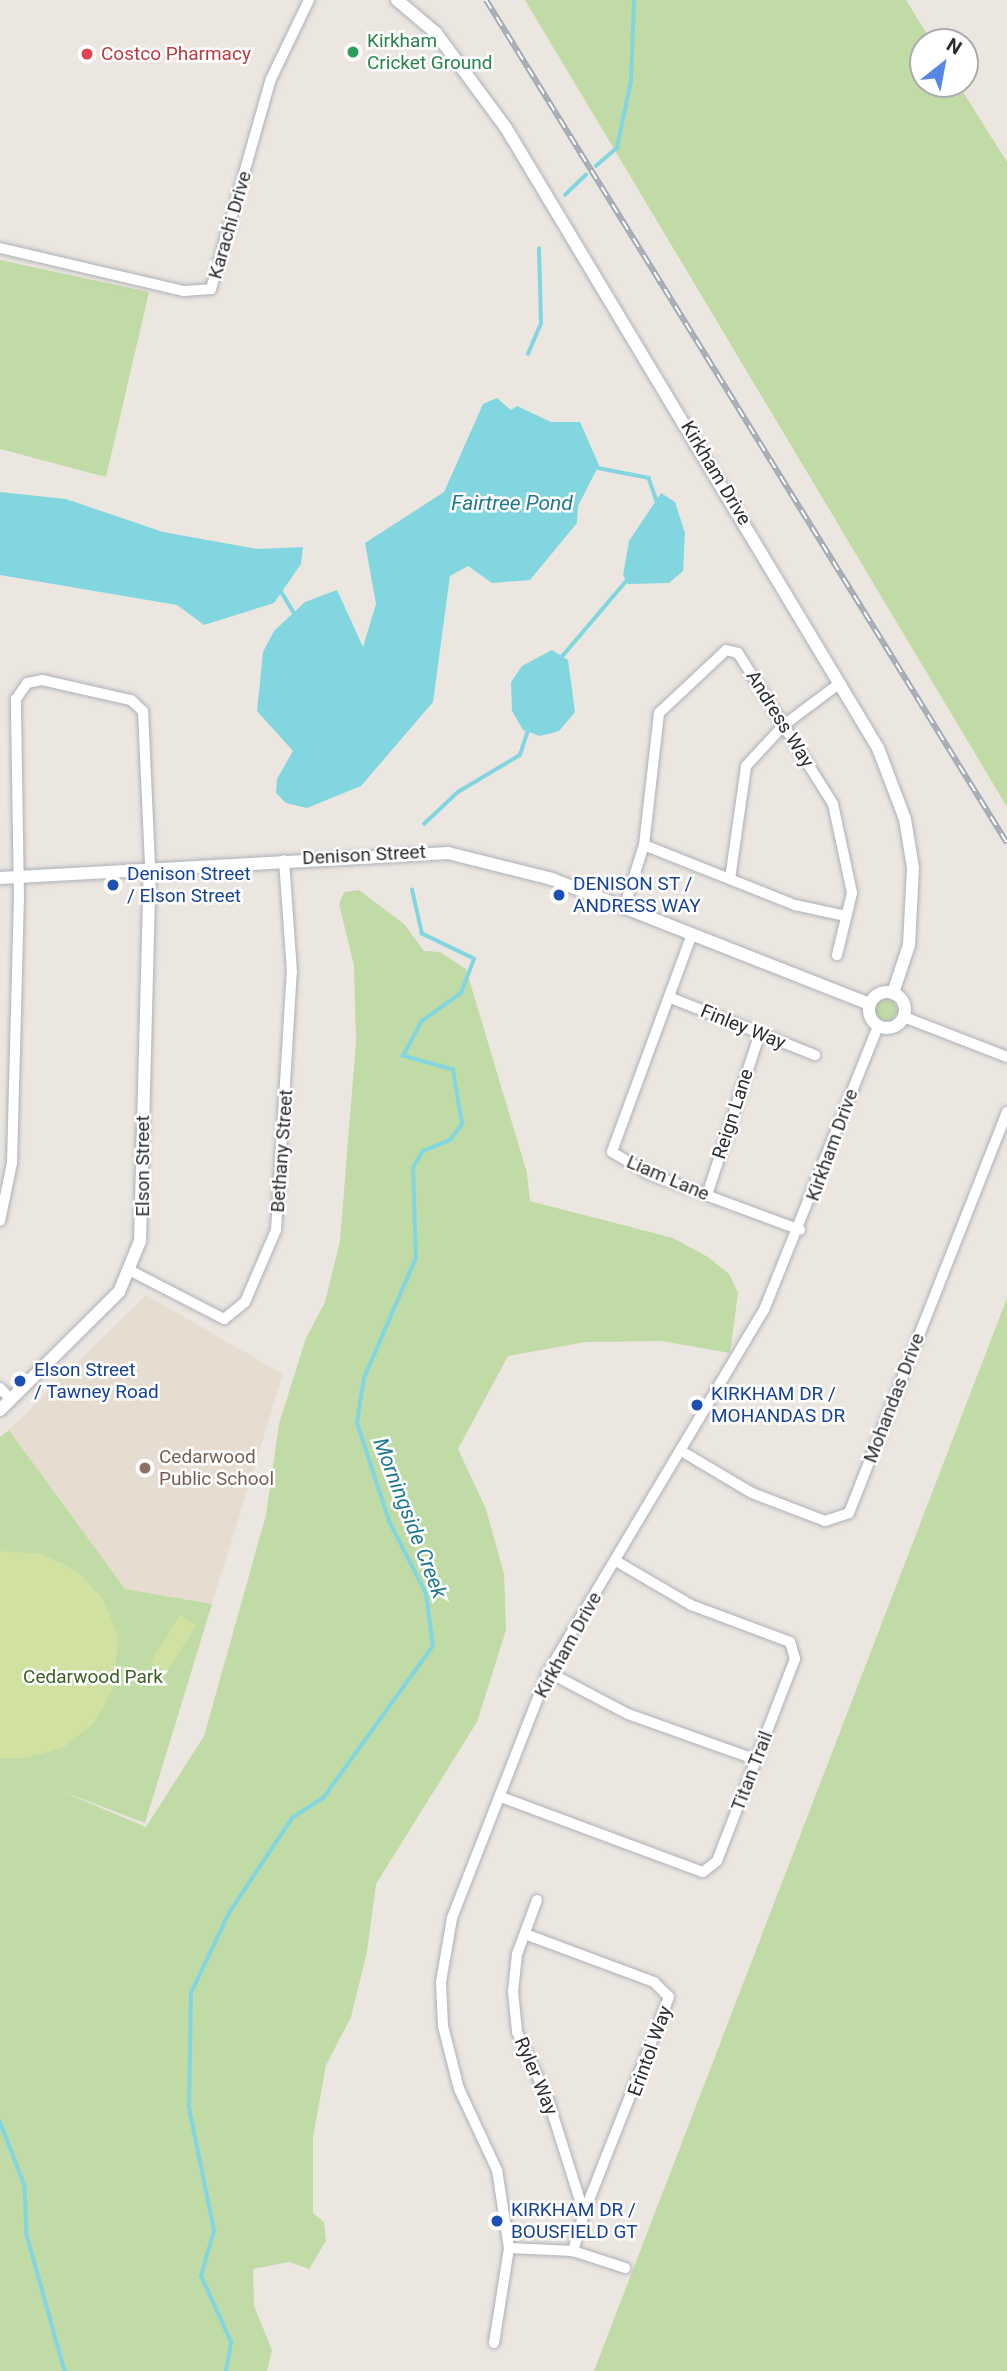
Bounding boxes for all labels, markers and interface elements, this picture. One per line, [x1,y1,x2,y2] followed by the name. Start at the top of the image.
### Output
[909,28,979,98] north arrow
[367,30,493,74] place label: Kirkham Cricket Ground
[942,33,966,60] text: N
[101,43,251,65] place label: Costco Pharmacy
[345,44,361,60] marker: Kirkham Cricket Ground
[79,46,95,62] marker: Costco Pharmacy
[204,168,256,282] street label: Karachi Drive
[676,417,756,529] street label: Kirkham Drive
[451,490,573,516] water label: Fairtree Pond
[741,666,819,772] street label: Andress Way
[302,840,426,870] street label: Denison Street
[127,863,251,907] place label: Denison Street / Elson Street
[573,873,701,917] place label: DENISON ST / ANDRESS WAY
[105,877,121,893] marker: Denison Street / Elson Street
[551,887,567,903] marker: DENISON ST / ANDRESS WAY
[697,1000,789,1054] street label: Finley Way
[708,1066,758,1162] street label: Reign Lane
[801,1086,863,1204] street label: Kirkham Drive
[266,1089,298,1213] street label: Bethany Street
[132,1115,154,1217] street label: Elson Street
[623,1150,713,1206] street label: Liam Lane
[859,1330,929,1466] street label: Mohandas Drive
[34,1359,159,1403] place label: Elson Street / Tawney Road
[12,1373,28,1389] marker: Elson Street / Tawney Road
[711,1383,845,1427] place label: KIRKHAM DR / MOHANDAS DR
[689,1397,705,1413] marker: KIRKHAM DR / MOHANDAS DR
[368,1434,452,1602] water label: Morningside Creek
[159,1446,274,1490] place label: Cedarwood Public School
[137,1460,153,1476] marker: Cedarwood Public School
[530,1588,606,1702] street label: Kirkham Drive
[23,1666,163,1688] park label: Cedarwood Park
[726,1728,778,1814] street label: Titan Trail
[623,2003,677,2099] street label: Erintol Way
[509,2034,563,2118] street label: Ryler Way
[511,2199,638,2243] place label: KIRKHAM DR / BOUSFIELD GT
[489,2213,505,2229] marker: KIRKHAM DR / BOUSFIELD GT

